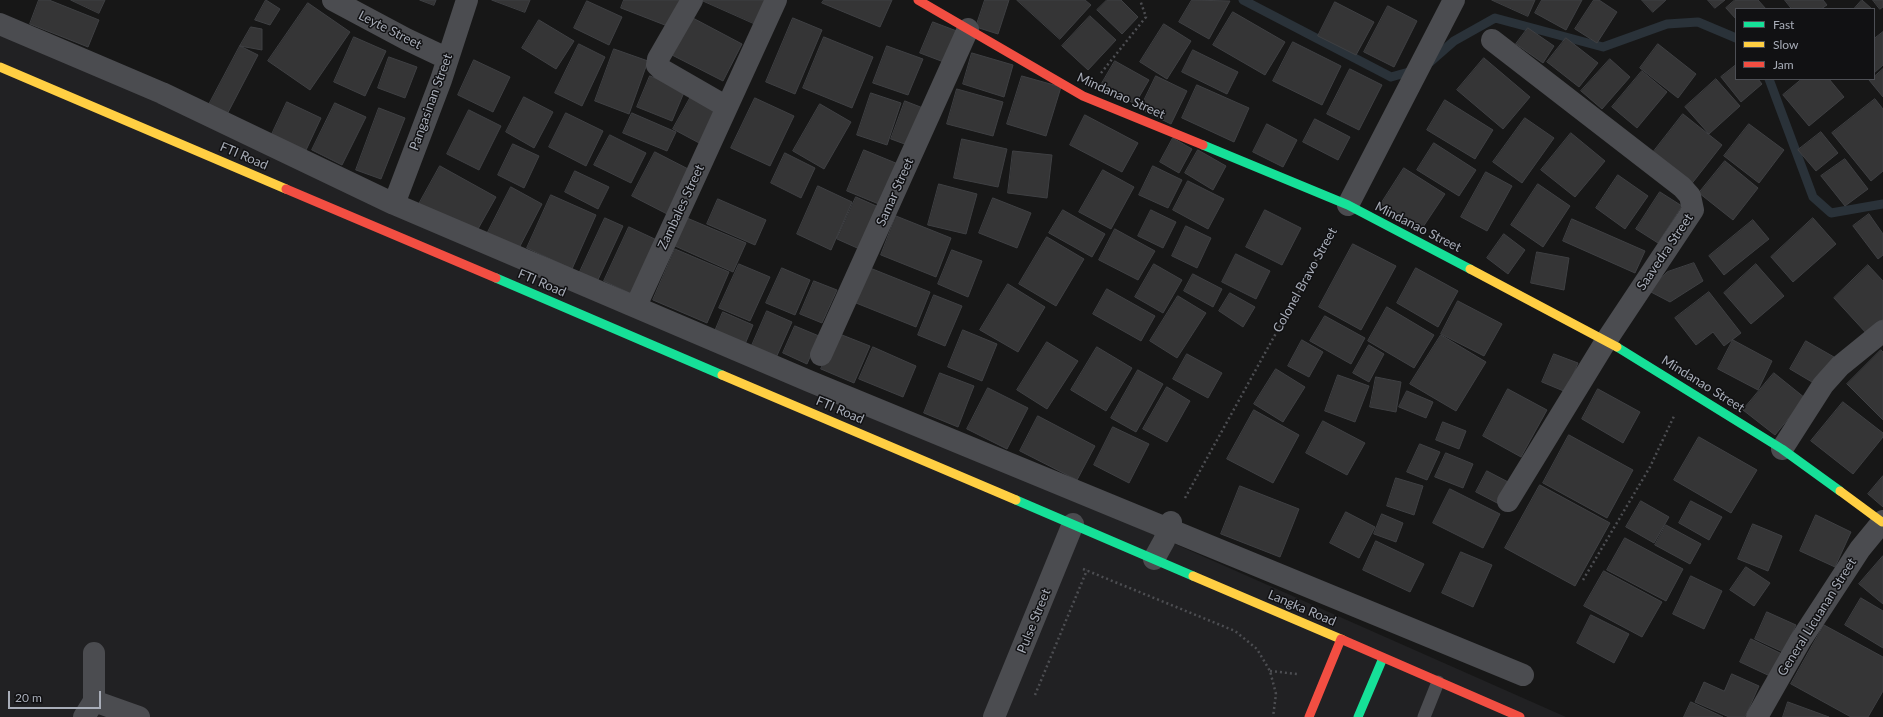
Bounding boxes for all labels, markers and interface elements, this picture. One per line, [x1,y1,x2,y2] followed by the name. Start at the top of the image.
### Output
[356,7,424,53] street label: Leyte Street
[1735,8,1875,80] legend
[1773,17,1794,32] text: Fast
[1773,37,1798,52] text: Slow
[406,51,456,153] street label: Pangasinan Street
[1773,57,1794,72] text: Jam
[1075,70,1167,122] street label: Mindanao Street
[218,139,270,173] street label: FTI Road
[873,156,917,228] street label: Samar Street
[655,162,707,252] street label: Zambales Street
[1372,199,1464,255] street label: Mindanao Street
[1634,211,1696,293] street label: Saavedra Street
[1270,225,1340,335] street label: Colonel Bravo Street
[516,266,568,300] street label: FTI Road
[1659,352,1747,416] street label: Mindanao Street
[814,393,866,427] street label: FTI Road
[1774,555,1860,679] street label: General Licuanan Street
[1014,587,1054,655] street label: Pulse Street
[1266,587,1338,629] street label: Langka Road
[10,683,103,709] scale bar
[15,690,42,705] text: 20 m

